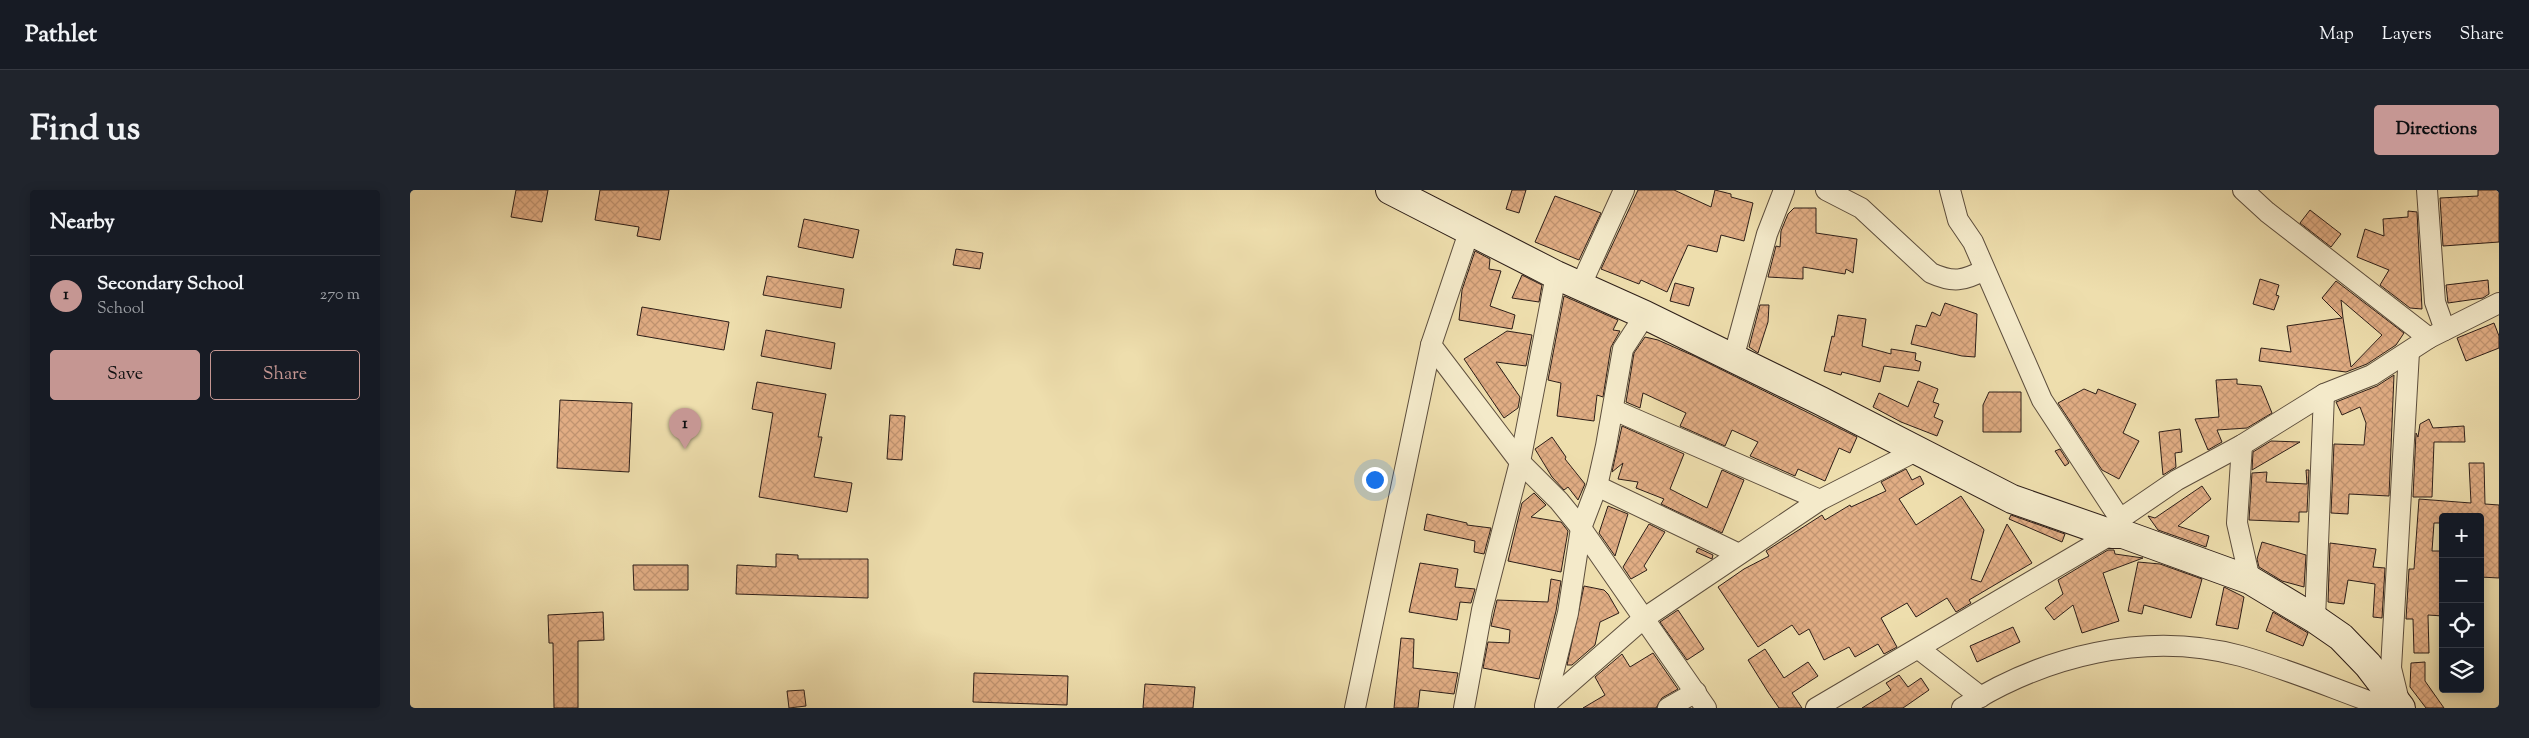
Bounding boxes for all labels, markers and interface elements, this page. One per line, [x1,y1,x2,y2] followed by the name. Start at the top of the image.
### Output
[25,18,97,52] text: Pathlet
[2319,22,2354,48] text: Map
[2382,22,2432,48] text: Layers
[2460,22,2504,48] text: Share
[30,105,140,156] text: Find us
[2374,105,2499,155] button: Directions
[50,208,115,238] text: Nearby
[97,271,244,298] text: Secondary School
[63,284,69,307] text: 1
[320,284,360,307] text: 270 m
[97,298,145,321] text: School
[50,350,200,400] button: Save
[210,350,360,400] button: Share
[669,408,701,449] pin: 1
[1362,467,1388,493] your location
[2439,513,2484,693] map controls
[2439,513,2484,558] button: +
[2439,558,2484,603] button: −
[2439,603,2484,648] button: locate
[2439,648,2484,693] button: layers

